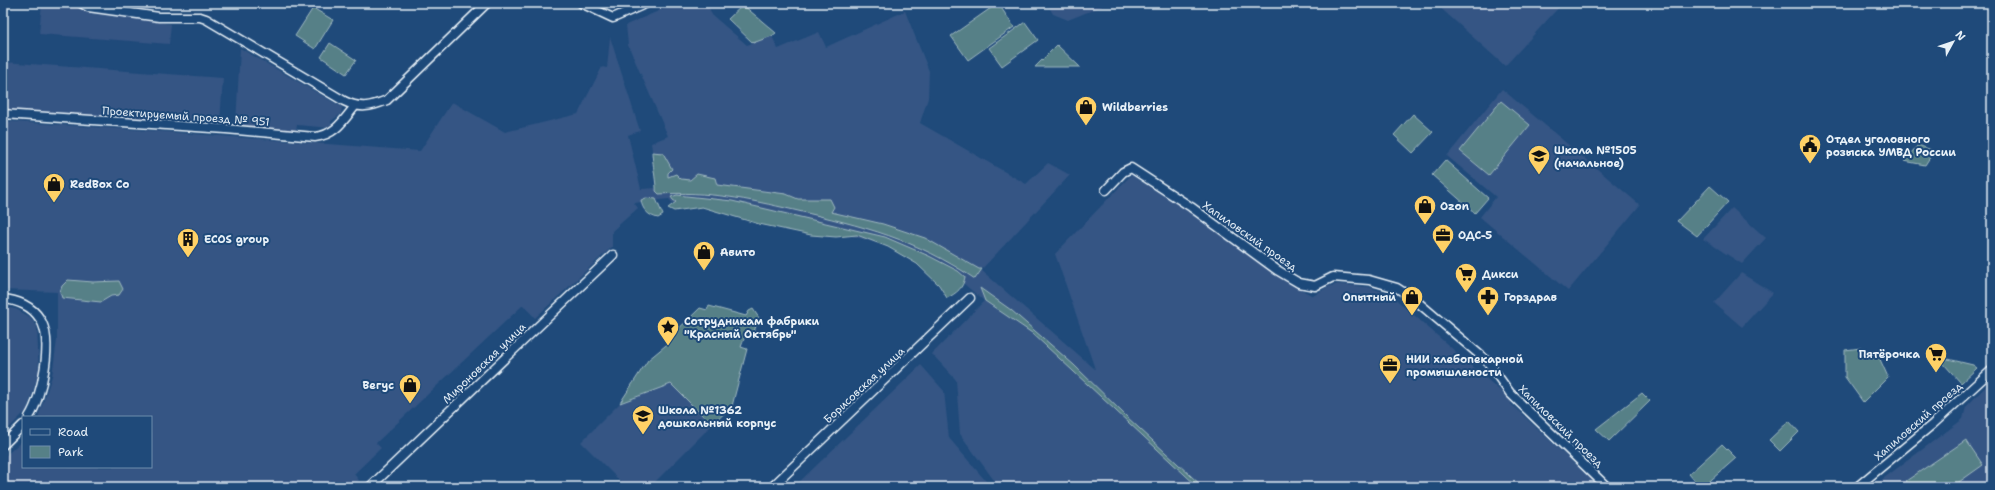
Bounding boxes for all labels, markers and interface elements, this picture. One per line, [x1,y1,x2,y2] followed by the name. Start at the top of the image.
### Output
[1933,22,1973,62] north arrow
[1952,28,1969,44] text: N
[1073,94,1099,127] shop icon: Wildberries
[1102,100,1168,115] place label: Wildberries
[102,103,270,130] street label: Проектируемый проезд № 951
[1797,132,1823,165] public building icon: Отдел уголовного розыска УМВД России
[1826,132,1956,160] place label: Отдел уголовного розыска УМВД России
[1526,143,1552,176] school or university icon: Школа №1505 (начальное)
[1554,143,1637,171] place label: Школа №1505 (начальное)
[41,171,67,204] shop icon: RedBox Co
[70,177,130,192] place label: RedBox Co
[1412,193,1438,226] shop icon: Ozon
[1199,198,1300,275] street label: Хапиловский проезд
[1440,199,1470,214] place label: Ozon
[1430,222,1456,255] office icon: ОДС-5
[175,226,201,259] building icon: ECOS group
[1458,228,1492,243] place label: ОДС-5
[204,232,269,247] place label: ECOS group
[691,239,717,272] shop icon: Авито
[720,245,755,260] place label: Авито
[1453,261,1479,294] supermarket icon: Дикси
[1482,267,1519,282] place label: Дикси
[1399,284,1425,317] shop icon: Опытный
[1475,284,1501,317] pharmacy icon: Горздрав
[1343,290,1396,305] place label: Опытный
[1504,290,1557,305] place label: Горздрав
[655,314,681,347] place icon: Сотрудникам фабрики "Красный Октябрь"
[684,314,820,342] place label: Сотрудникам фабрики "Красный Октябрь"
[439,319,529,407] street label: Мироновская улица
[1923,341,1949,374] supermarket icon: Пятёрочка
[821,344,908,427] street label: Борисовская улица
[1859,347,1920,362] place label: Пятёрочка
[1377,352,1403,385] office icon: НИИ хлебопекарной промышлености
[1406,352,1524,380] place label: НИИ хлебопекарной промышлености
[397,372,423,405] shop icon: Вегус
[363,378,394,393] place label: Вегус
[1871,379,1966,464] street label: Хапиловский проезд
[1515,382,1606,471] street label: Хапиловский проезд
[630,403,656,436] school or university icon: Школа №1362 дошкольный корпус
[658,403,776,431] place label: Школа №1362 дошкольный корпус
[22,416,152,468] legend
[58,424,89,440] text: Road
[58,444,84,460] text: Park

